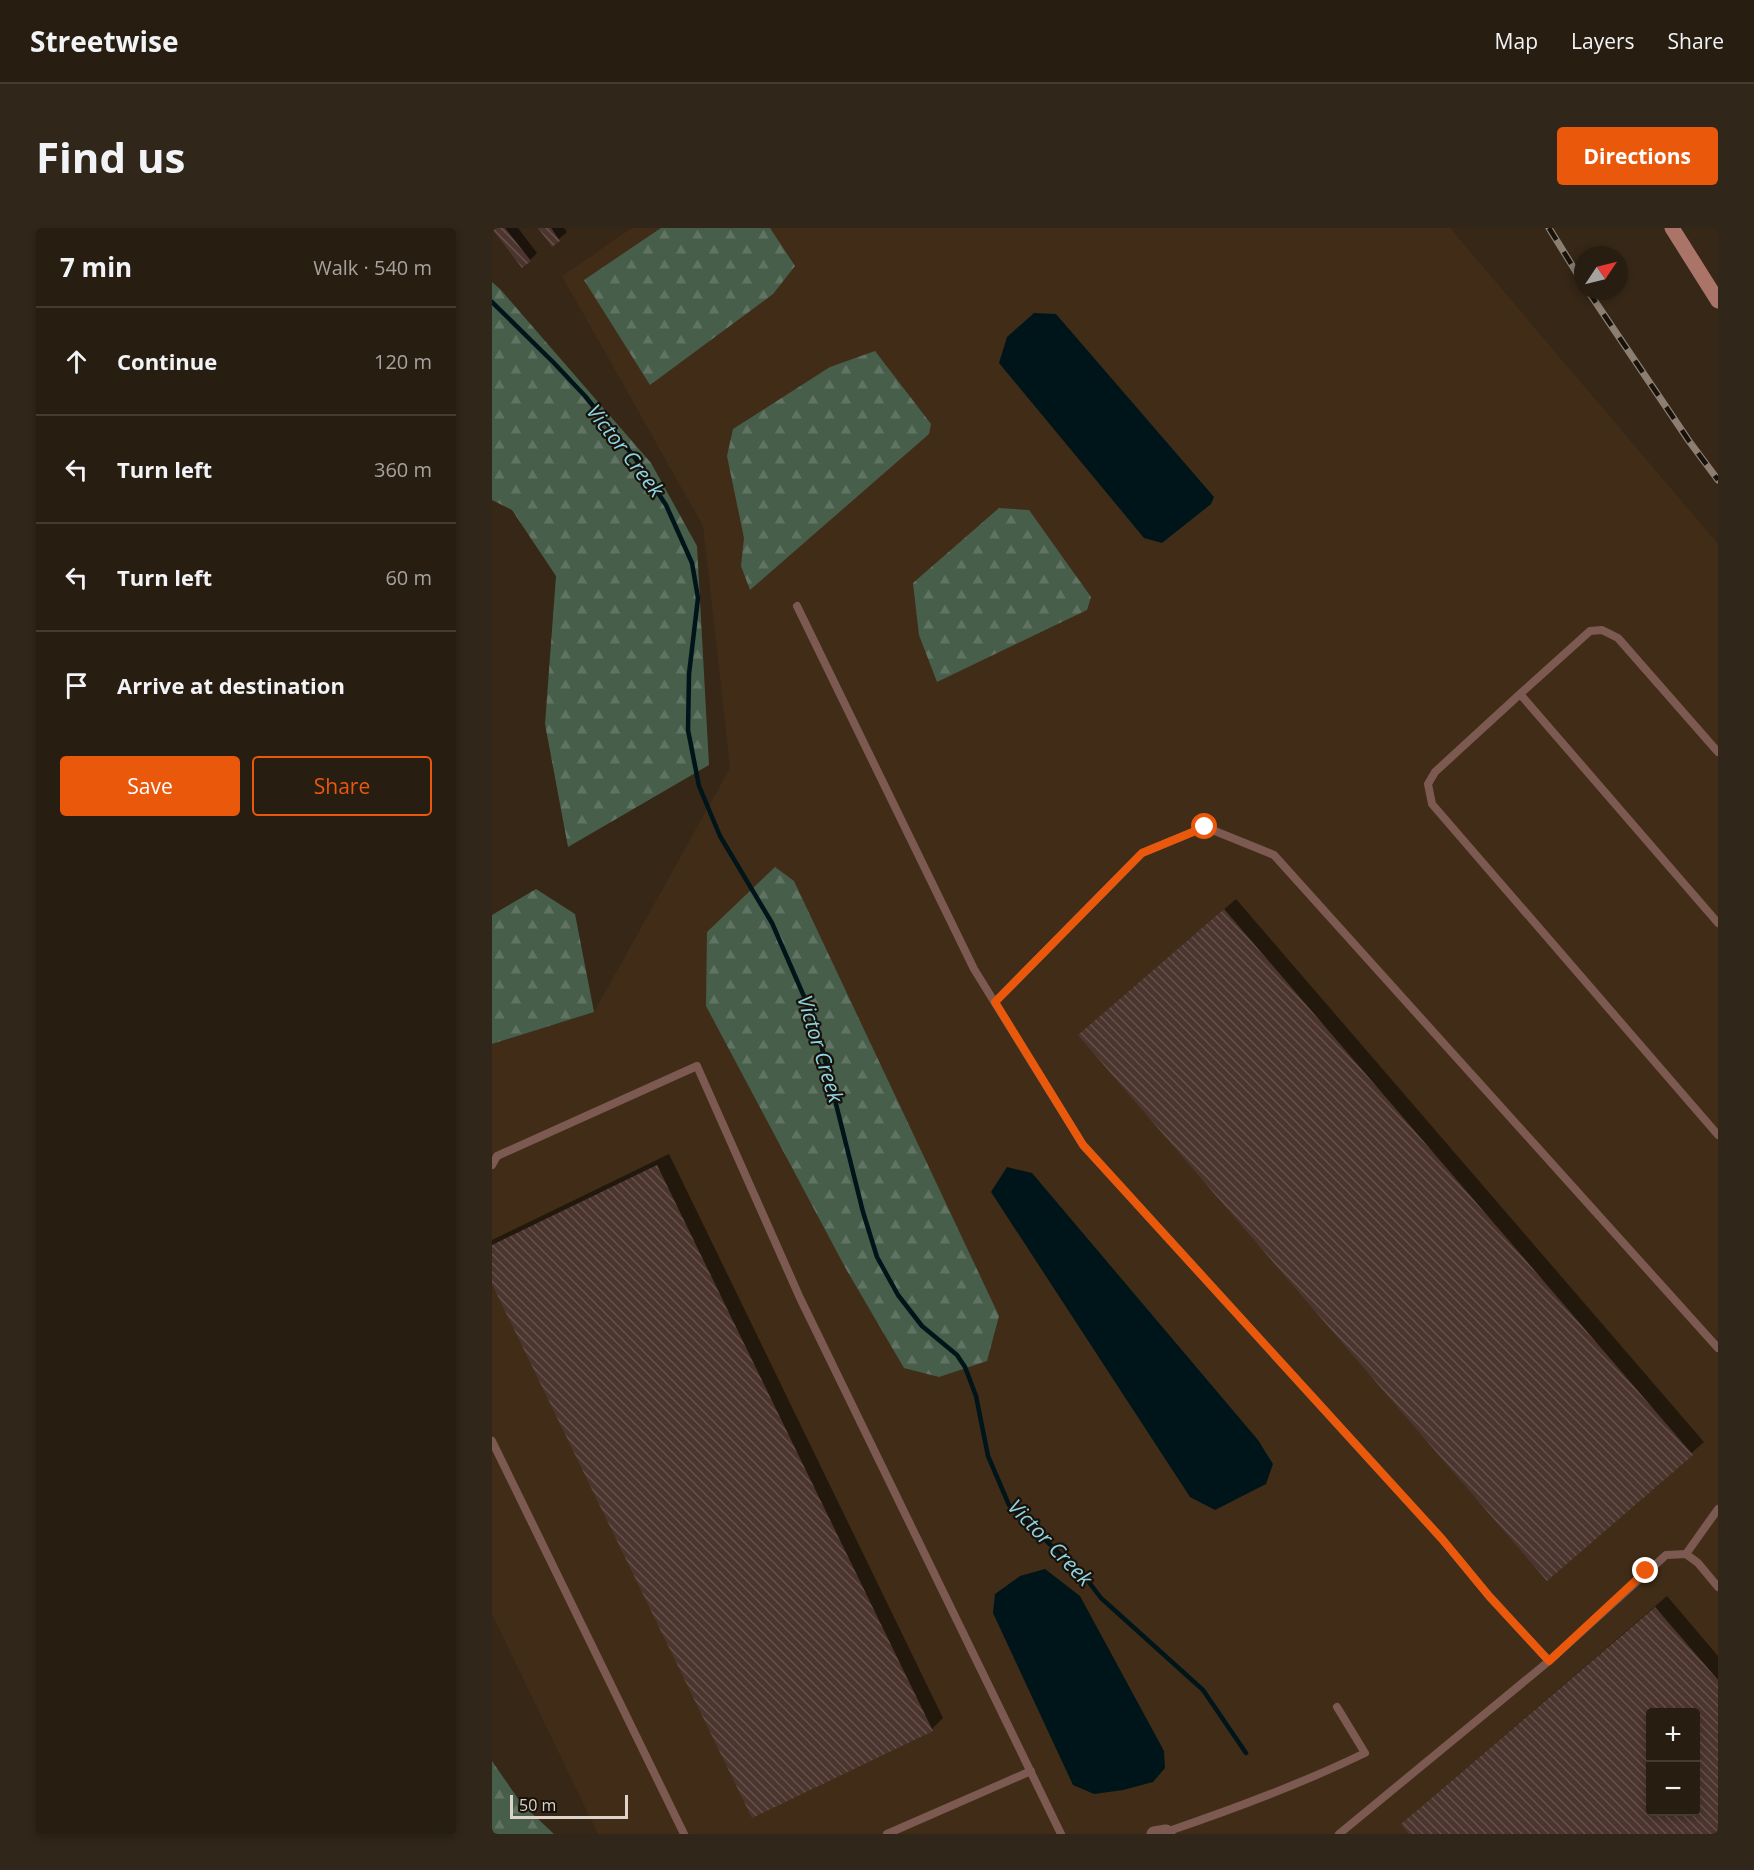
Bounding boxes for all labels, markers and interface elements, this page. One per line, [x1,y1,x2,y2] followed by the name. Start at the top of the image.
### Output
[30,22,179,60] text: Streetwise
[1495,27,1538,55] text: Map
[1571,27,1635,55] text: Layers
[1668,27,1724,55] text: Share
[1557,127,1718,185] button: Directions
[36,128,185,185] text: Find us
[1574,246,1628,300] north arrow
[60,249,132,285] text: 7 min
[313,254,432,281] text: Walk · 540 m
[60,345,93,378] icon: ahead
[117,346,217,376] text: Continue
[374,348,432,375] text: 120 m
[581,398,671,503] water label: Victor Creek
[60,453,93,486] icon: left
[117,454,212,484] text: Turn left
[374,456,432,483] text: 360 m
[60,561,93,594] icon: left
[117,562,212,592] text: Turn left
[385,564,432,591] text: 60 m
[60,669,93,702] icon: arrive
[117,670,345,700] text: Arrive at destination
[60,756,240,816] button: Save
[252,756,432,816] button: Share
[1191,813,1217,839] route start
[791,992,851,1106] water label: Victor Creek
[1002,1493,1100,1592] water label: Victor Creek
[1632,1557,1658,1583] route end
[1646,1708,1700,1816] map controls
[1646,1708,1700,1762] button: +
[1646,1762,1700,1816] button: −
[510,1792,628,1820] scale bar
[519,1794,556,1816] text: 50 m

